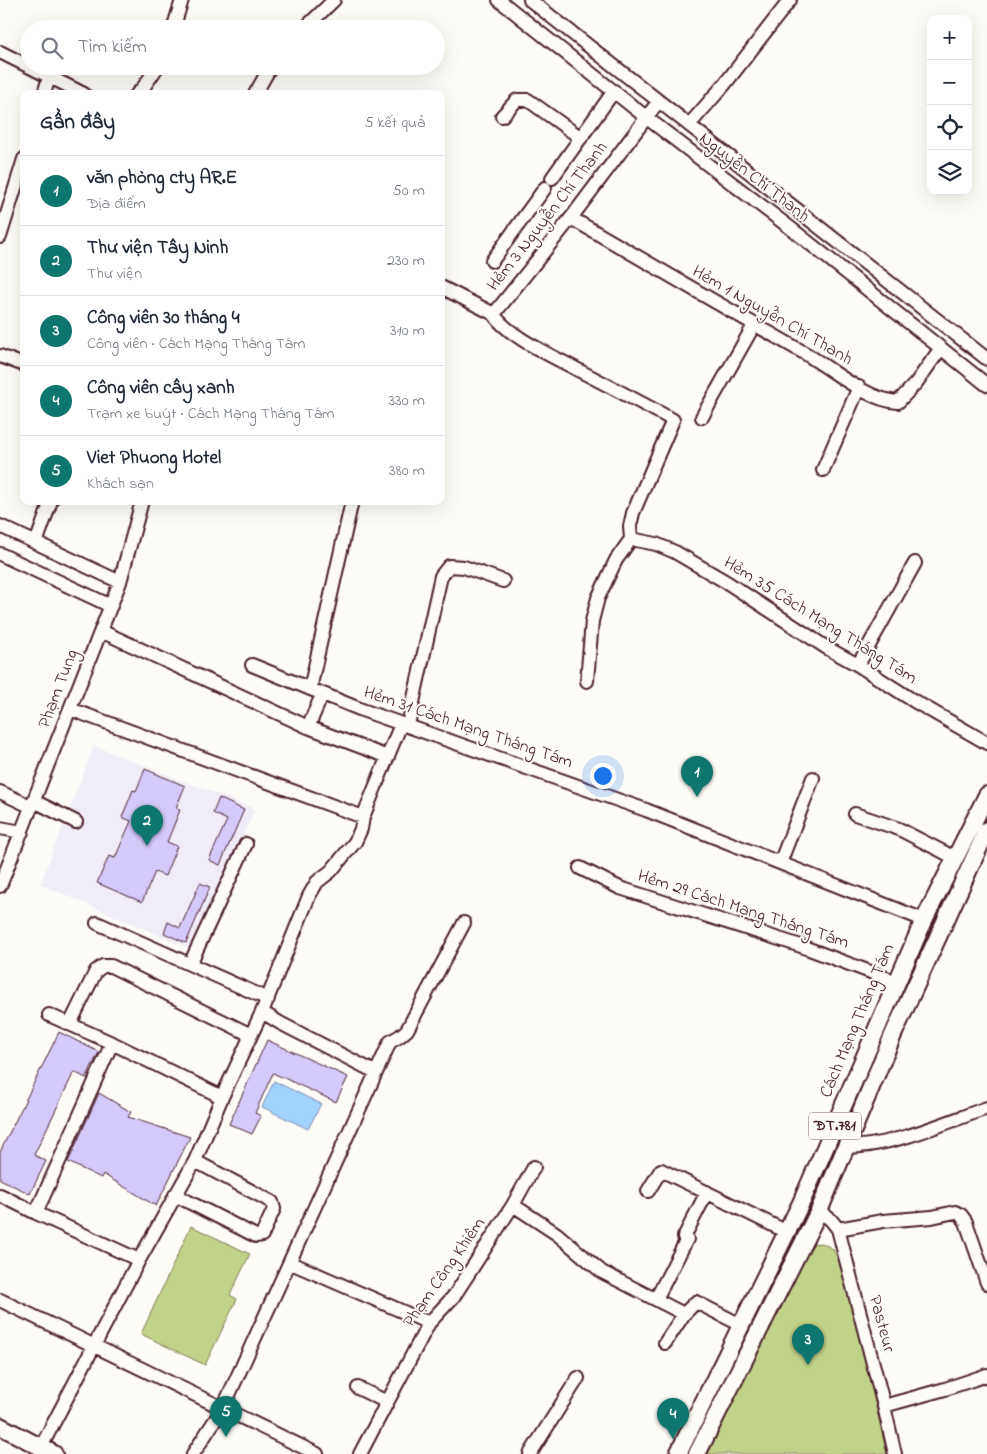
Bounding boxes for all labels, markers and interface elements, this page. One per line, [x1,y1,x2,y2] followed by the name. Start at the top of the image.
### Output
[927,15,972,195] map controls
[927,15,972,60] button: +
[20,20,445,75] search box
[38,34,66,62] icon: search
[78,34,147,61] text: Tìm kiếm
[927,60,972,105] button: −
[927,105,972,150] button: locate
[40,108,115,138] text: Gần đây
[364,111,425,135] text: 5 kết quả
[692,126,815,230] street label: Nguyễn Chí Thanh
[481,137,616,298] street label: Hẻm 3 Nguyễn Chí Thanh
[927,150,972,195] button: layers
[87,165,237,192] text: văn phòng cty AR.E
[53,179,59,203] text: 1
[393,179,425,203] text: 50 m
[87,192,146,216] text: Địa điểm
[87,235,228,262] text: Thư viện Tây Ninh
[52,249,60,273] text: 2
[387,249,425,273] text: 230 m
[686,259,857,374] street label: Hẻm 1 Nguyễn Chí Thanh
[87,262,142,286] text: Thư viện
[87,305,240,332] text: Công viên 30 tháng 4
[53,319,59,343] text: 3
[390,319,425,343] text: 310 m
[87,332,305,356] text: Công viên · Cách Mạng Tháng Tám
[87,375,235,402] text: Công viên cây xanh
[53,389,59,413] text: 4
[388,389,425,413] text: 330 m
[87,402,334,426] text: Trạm xe buýt · Cách Mạng Tháng Tám
[87,445,221,472] text: Viet Phuong Hotel
[51,459,61,483] text: 5
[389,459,425,483] text: 380 m
[87,472,154,496] text: Khách sạn
[718,551,922,692] street label: Hẻm 35 Cách Mạng Tháng Tám
[32,646,87,733] street label: Phạm Tung
[360,680,576,777] street label: Hẻm 31 Cách Mạng Tháng Tám
[681,756,713,797] pin: 1
[590,763,616,789] your location
[131,805,163,846] pin: 2
[634,864,852,957] street label: Hẻm 29 Cách Mạng Tháng Tám
[814,940,903,1102] street label: Cách Mạng Tháng Tám
[809,1112,861,1140] road number: ĐT.781
[397,1213,494,1334] street label: Phạm Công Khiêm
[861,1293,901,1356] street label: Pasteur
[792,1324,824,1365] pin: 3
[210,1396,242,1437] pin: 5
[657,1398,689,1439] pin: 4

